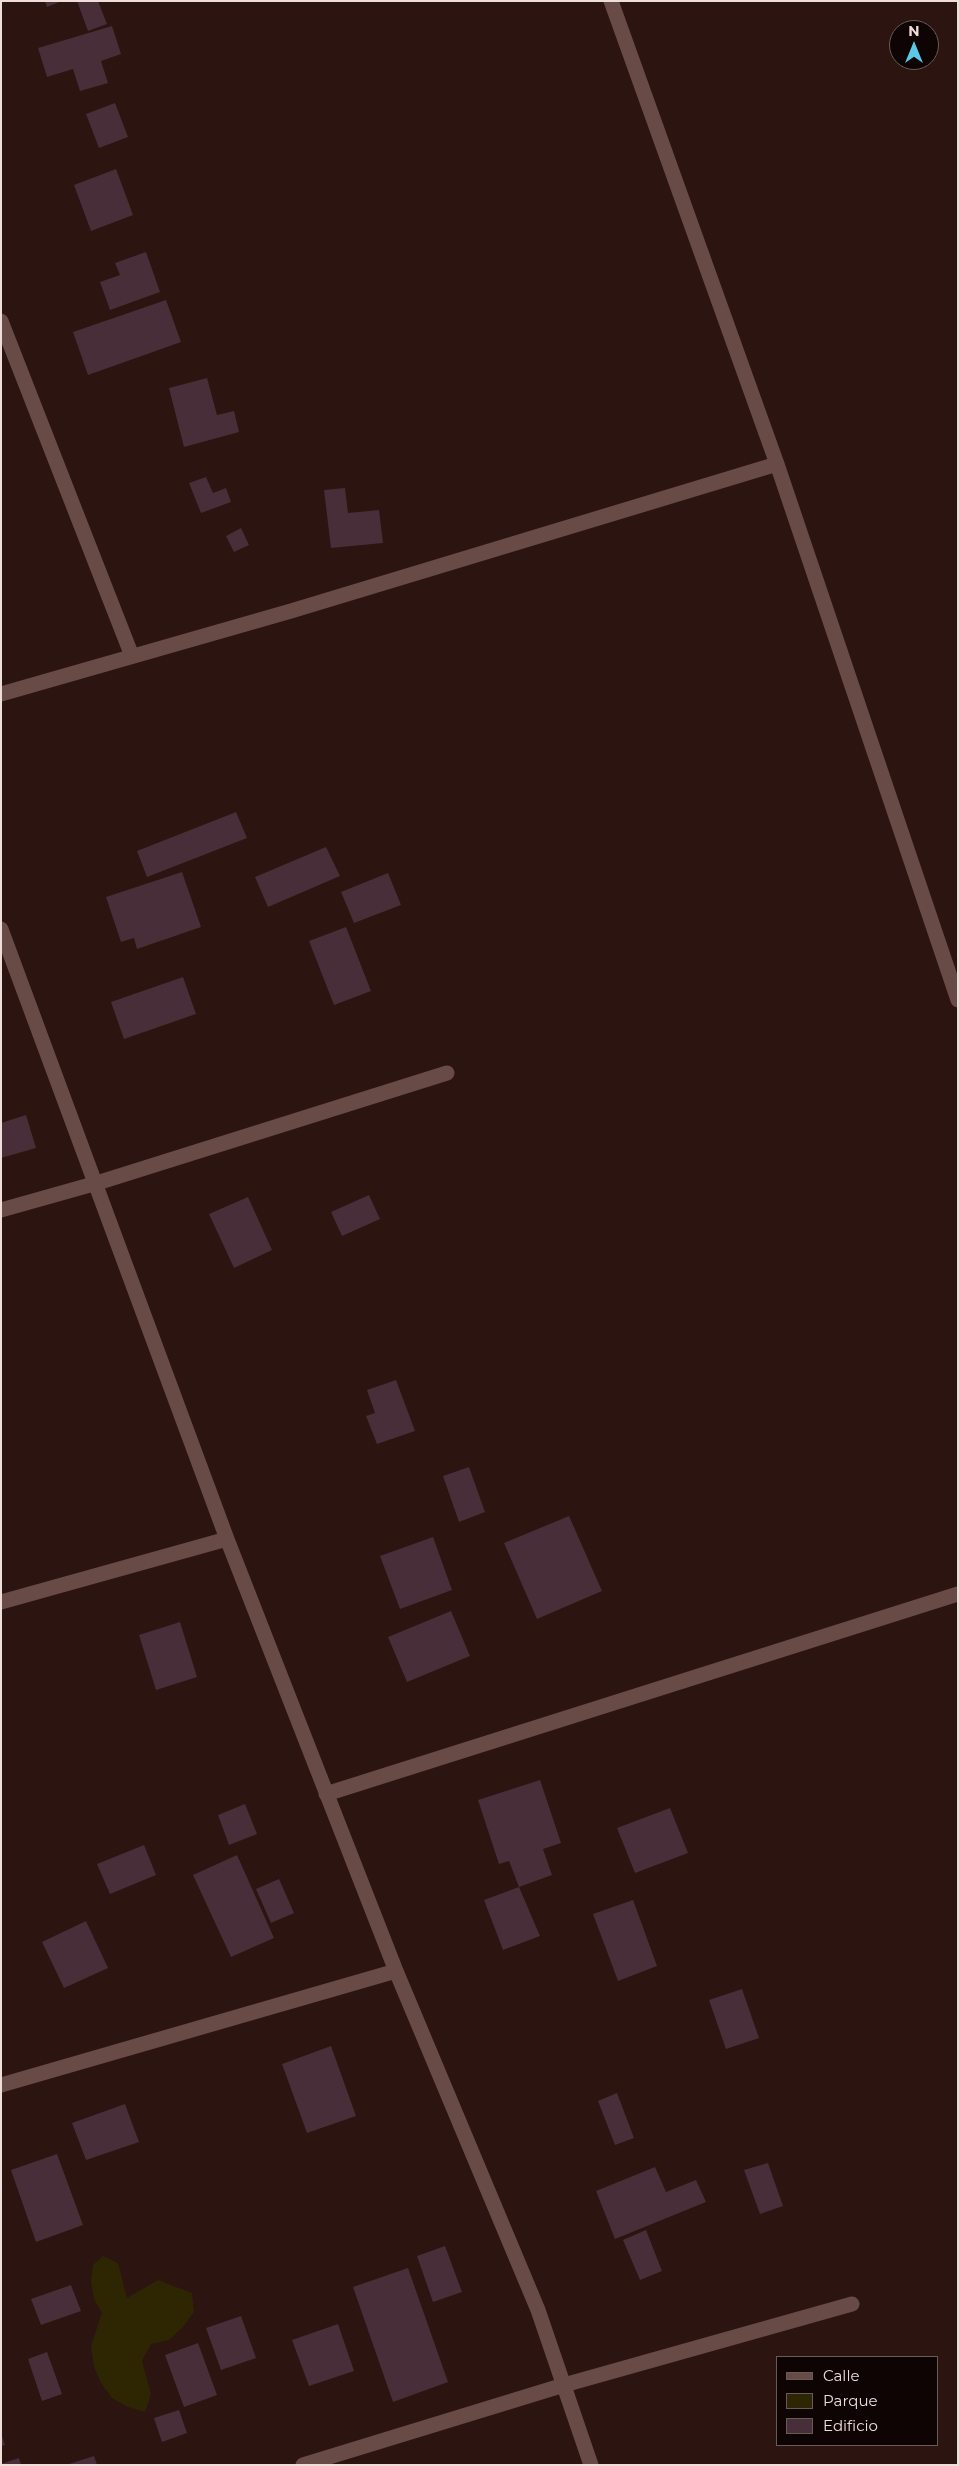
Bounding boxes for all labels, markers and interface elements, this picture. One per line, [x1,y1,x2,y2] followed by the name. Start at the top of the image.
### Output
[889,20,939,70] north arrow
[908,22,920,40] text: N
[776,2356,939,2446] legend
[823,2366,860,2385] text: Calle
[823,2391,878,2410] text: Parque
[823,2416,878,2435] text: Edificio

